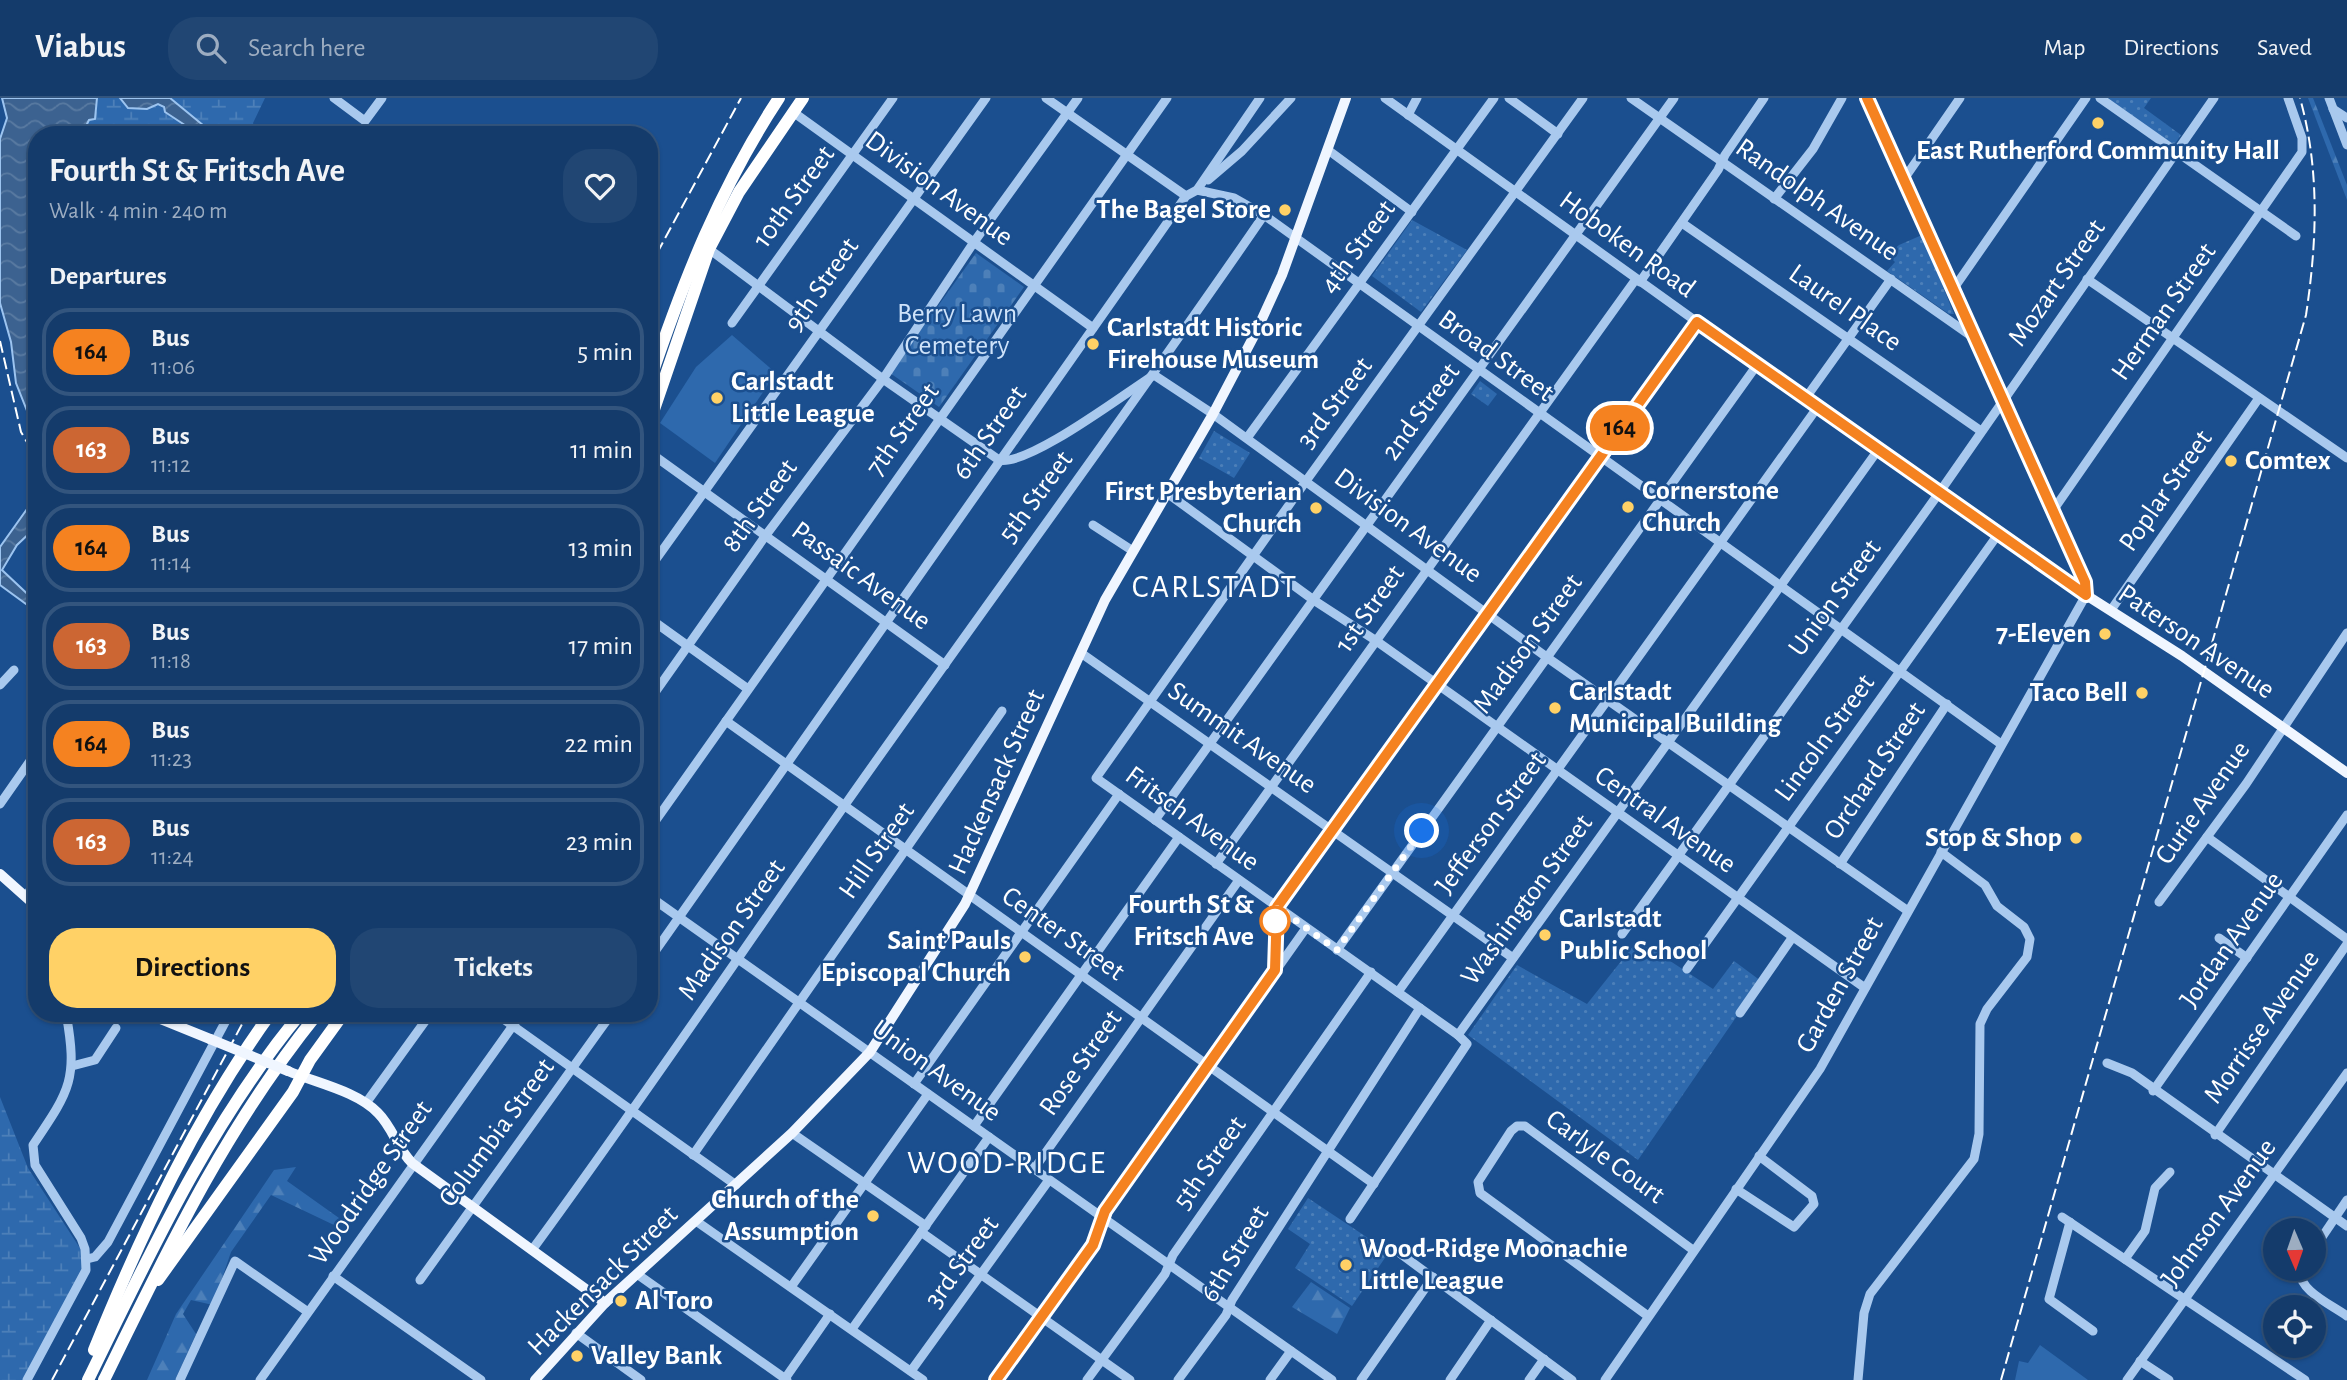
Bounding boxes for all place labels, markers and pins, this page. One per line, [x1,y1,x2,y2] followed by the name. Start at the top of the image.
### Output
[2090,115,2106,131] marker: East Rutherford Community Hall
[1916,137,2280,165] place label: East Rutherford Community Hall
[1096,196,1271,224] place label: The Bagel Store
[1277,202,1293,218] marker: The Bagel Store
[1107,314,1319,374] place label: Carlstadt Historic Firehouse Museum
[1085,336,1101,352] marker: Carlstadt Historic Firehouse Museum
[731,368,875,428] place label: Carlstadt Little League
[709,390,725,406] marker: Carlstadt Little League
[2245,447,2331,475] place label: Comtex
[2223,453,2239,469] marker: Comtex
[1642,477,1779,537] place label: Cornerstone Church
[1104,478,1302,538] place label: First Presbyterian Church
[1620,499,1636,515] marker: Cornerstone Church
[1308,500,1324,516] marker: First Presbyterian Church
[1996,620,2091,648] place label: 7-Eleven
[2097,626,2113,642] marker: 7-Eleven
[1569,678,1782,738] place label: Carlstadt Municipal Building
[2029,679,2128,707] place label: Taco Bell
[2134,685,2150,701] marker: Taco Bell
[1547,700,1563,716] marker: Carlstadt Municipal Building
[1925,824,2062,852] place label: Stop & Shop
[2068,830,2084,846] marker: Stop & Shop
[1128,891,1254,951] place label: Fourth St & Fritsch Ave
[1559,905,1707,965] place label: Carlstadt Public School
[1260,906,1290,936] marker: Fourth St & Fritsch Ave
[821,927,1011,987] place label: Saint Pauls Episcopal Church
[1537,927,1553,943] marker: Carlstadt Public School
[1017,949,1033,965] marker: Saint Pauls Episcopal Church
[711,1186,859,1246] place label: Church of the Assumption
[865,1208,881,1224] marker: Church of the Assumption
[1360,1235,1628,1295] place label: Wood-Ridge Moonachie Little League
[1338,1257,1354,1273] marker: Wood-Ridge Moonachie Little League
[635,1287,713,1315] place label: Al Toro
[613,1293,629,1309] marker: Al Toro
[591,1342,722,1370] place label: Valley Bank
[569,1348,585,1364] marker: Valley Bank

